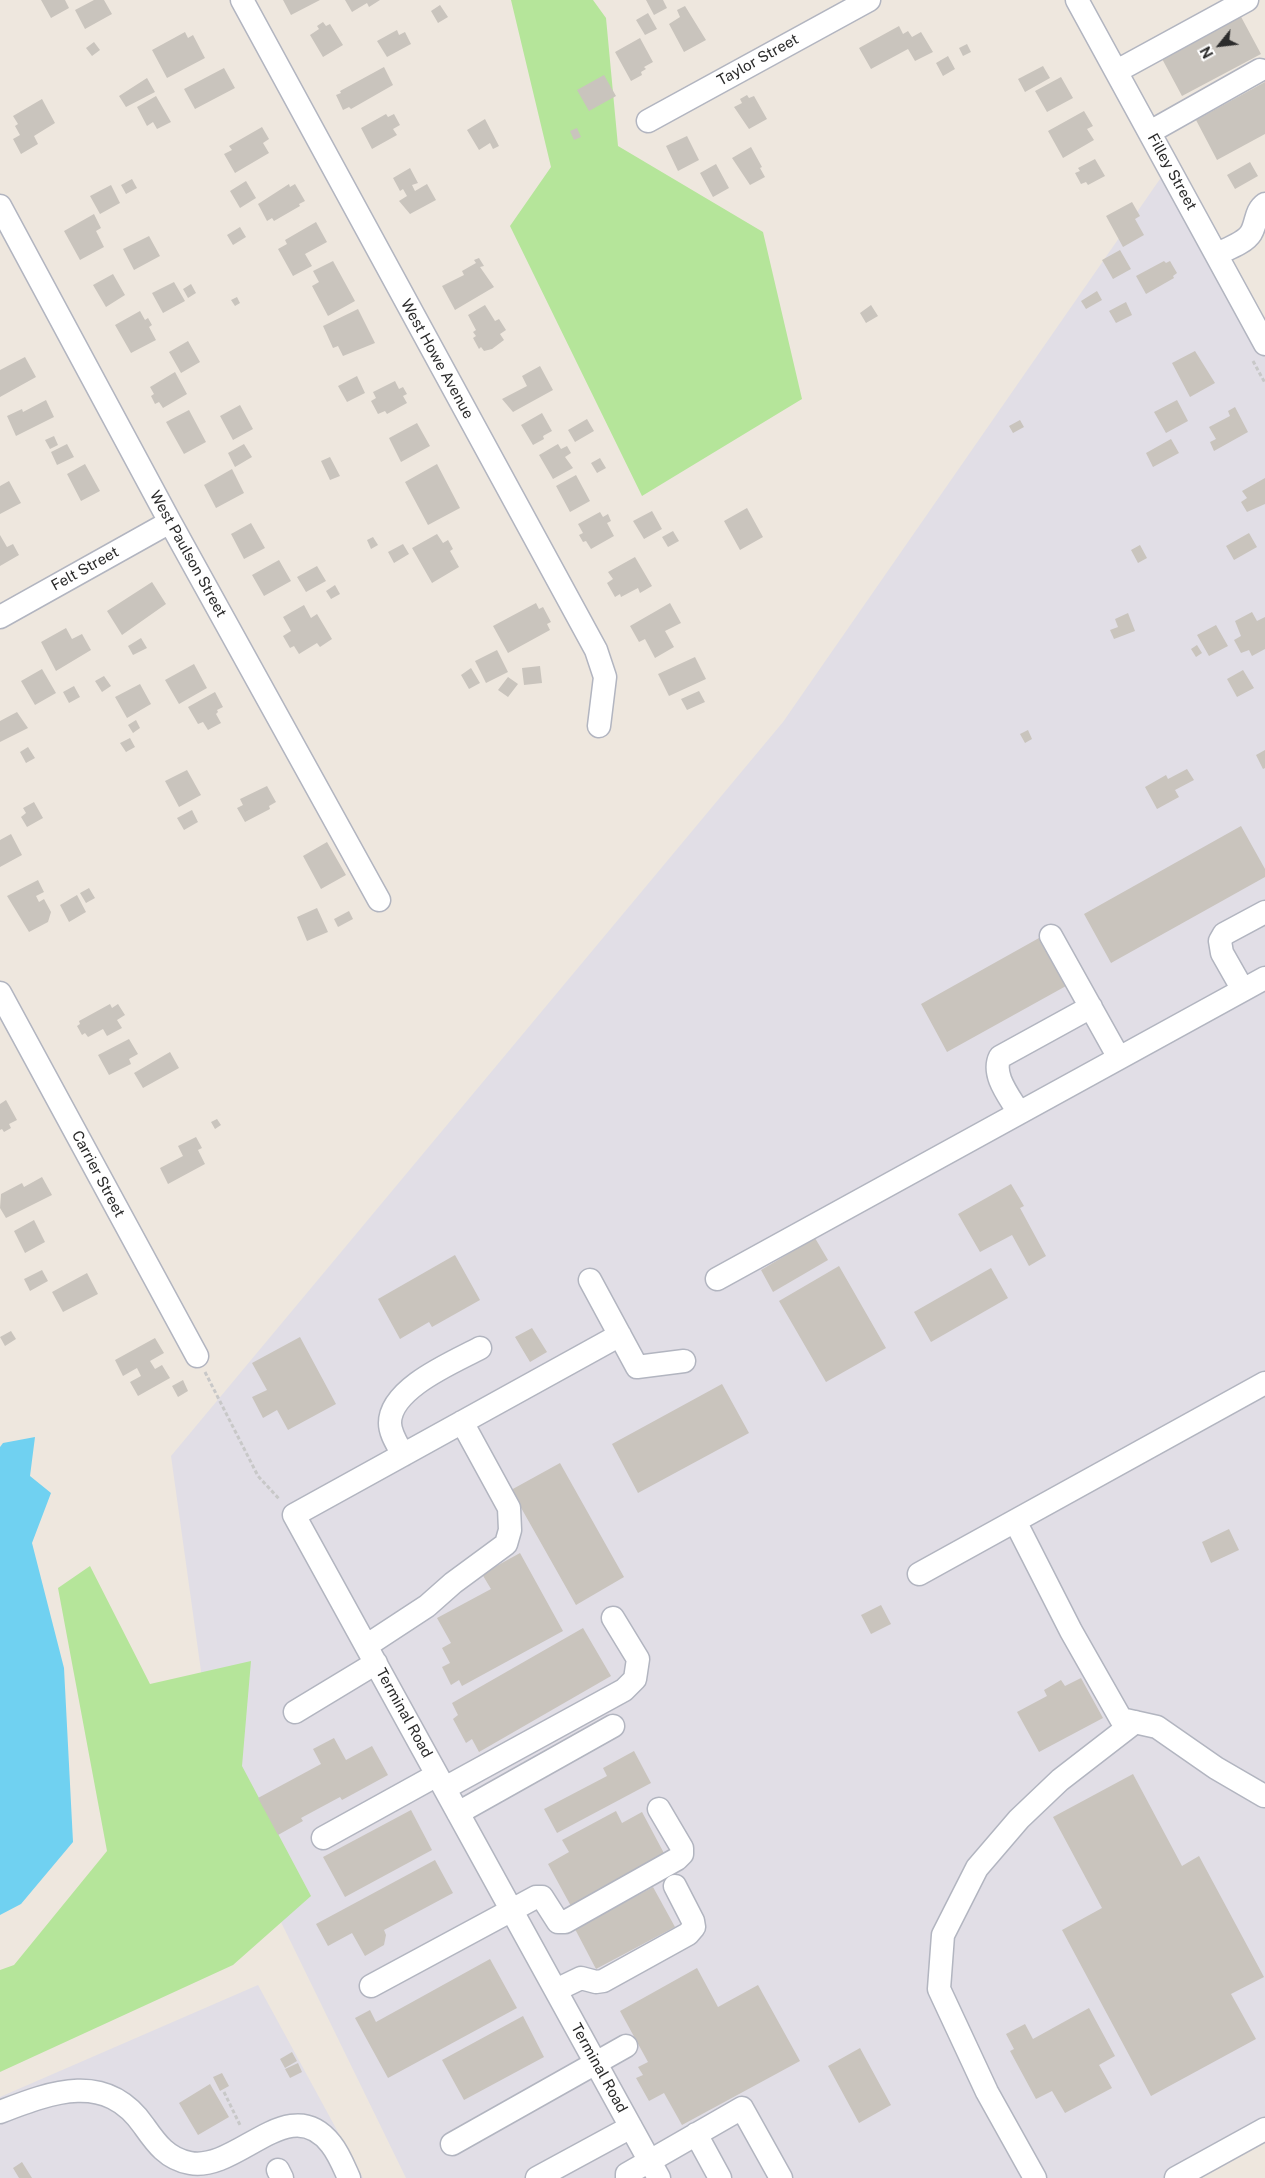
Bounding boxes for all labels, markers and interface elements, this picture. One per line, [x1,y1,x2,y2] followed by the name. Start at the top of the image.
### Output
[1195,20,1245,70] north arrow
[714,30,802,90] street label: Taylor Street
[1197,44,1217,61] text: N
[1144,130,1200,214] street label: Filley Street
[397,296,477,422] street label: West Howe Avenue
[146,488,230,620] street label: West Paulson Street
[48,543,122,595] street label: Felt Street
[68,1127,128,1221] street label: Carrier Street
[372,1665,436,1761] street label: Terminal Road
[567,2020,631,2116] street label: Terminal Road

